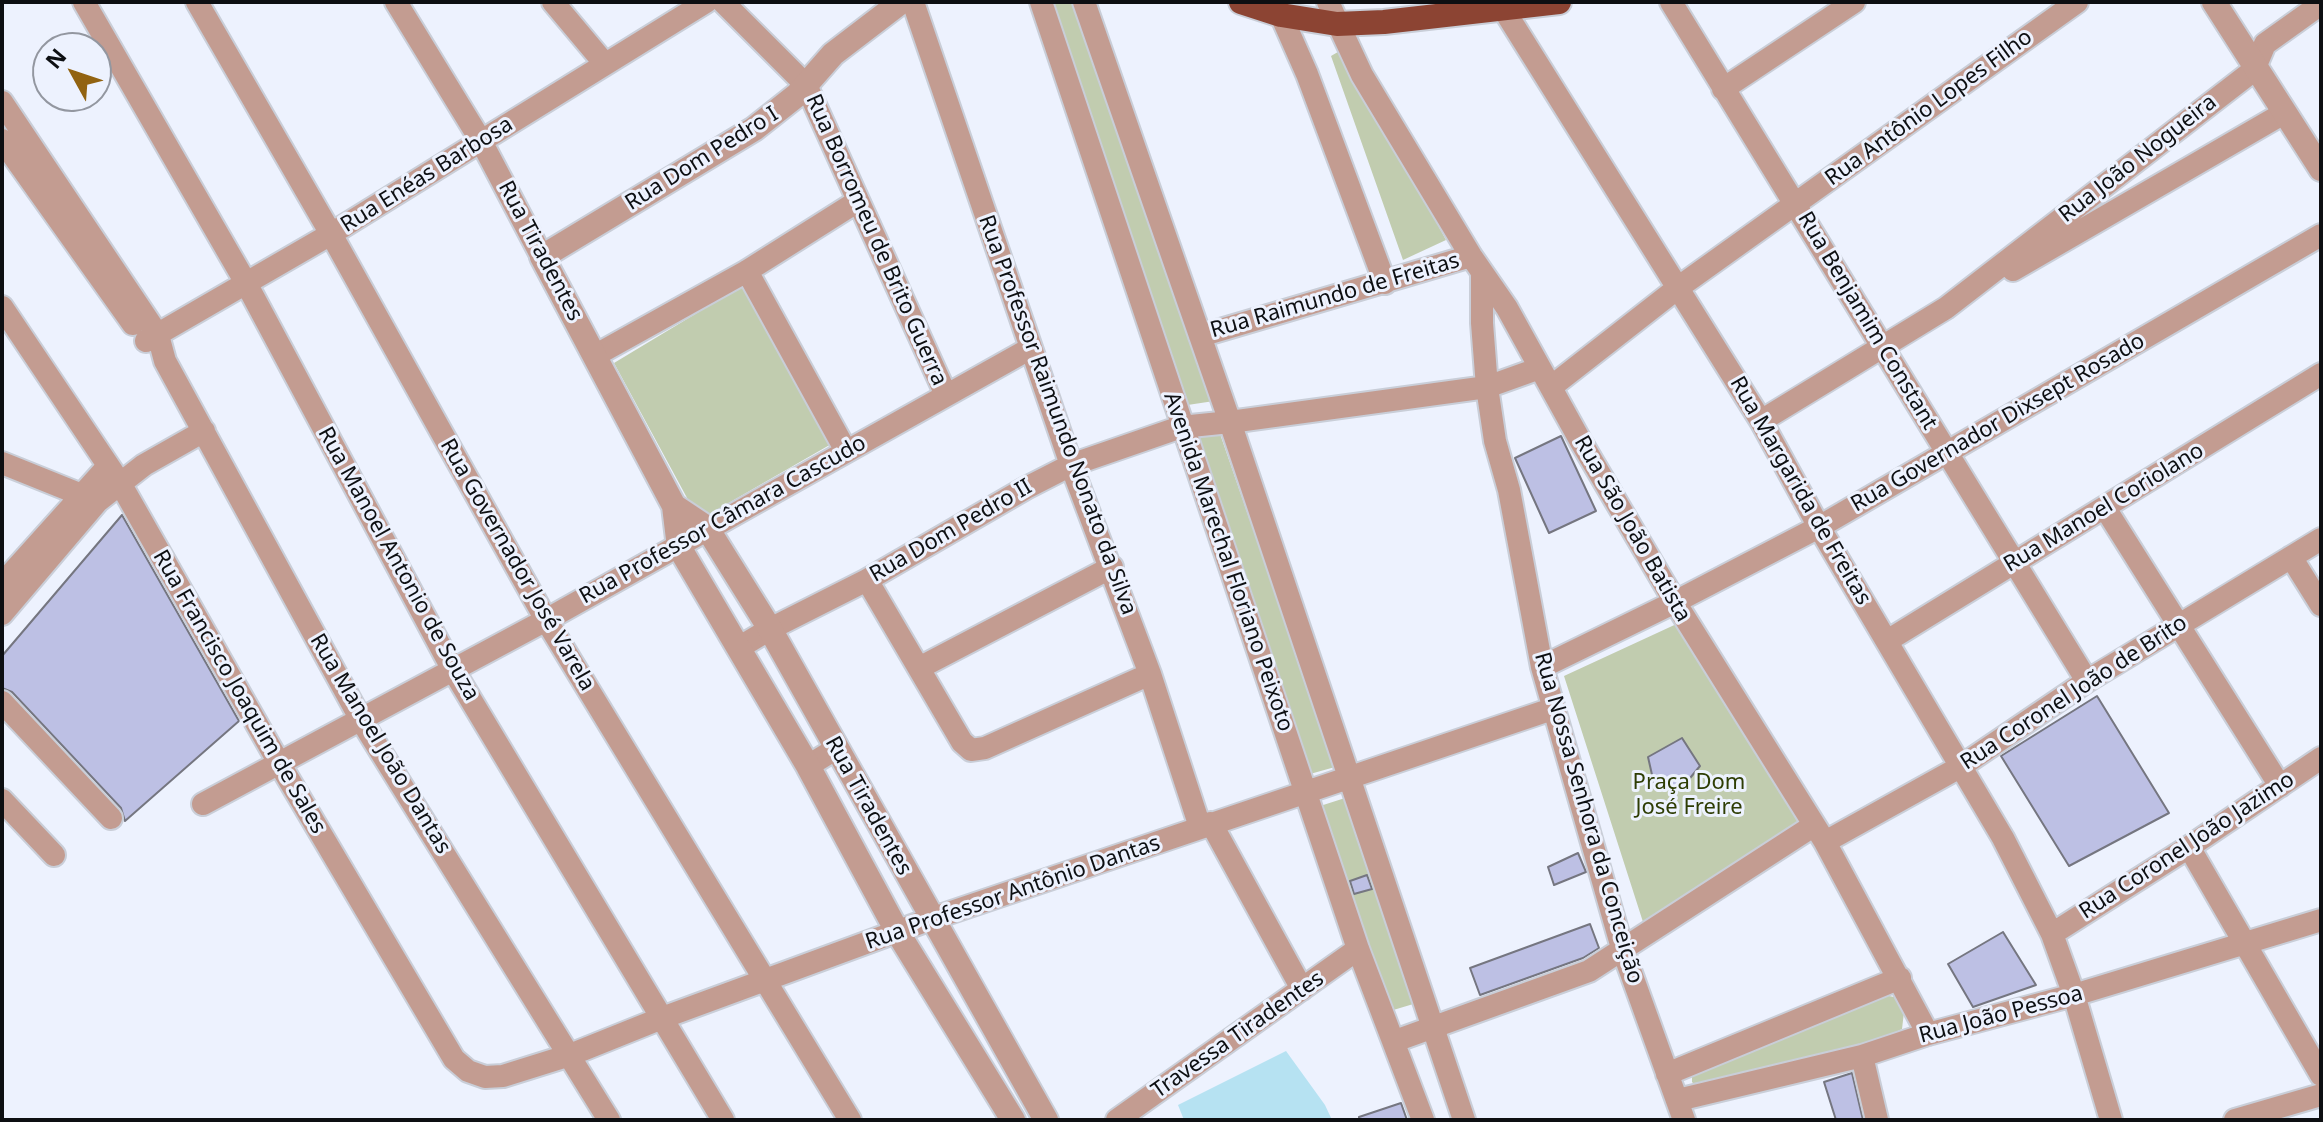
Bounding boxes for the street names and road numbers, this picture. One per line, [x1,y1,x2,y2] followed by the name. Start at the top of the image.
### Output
[1820,24,2038,192] street label: Rua Antônio Lopes Filho
[2054,89,2222,229] street label: Rua João Nogueira
[800,90,952,390] street label: Rua Borromeu de Brito Guerra
[621,101,783,217] street label: Rua Dom Pedro I
[336,111,518,239] street label: Rua Enéas Barbosa
[492,177,588,325] street label: Rua Tiradentes
[1791,207,1943,435] street label: Rua Benjamim Constant
[972,212,1142,618] street label: Rua Professor Raimundo Nonato da Silva
[1207,248,1463,344] street label: Rua Raimundo de Freitas
[1846,328,2150,518] street label: Rua Governador Dixsept Rosado
[1724,372,1876,610] street label: Rua Margarida de Freitas
[1157,389,1299,735] street label: Avenida Marechal Floriano Peixoto
[312,423,484,705] street label: Rua Manoel Antonio de Souza
[575,430,871,610] street label: Rua Professor Câmara Cascudo
[1568,431,1696,627] street label: Rua São João Batista
[434,434,600,696] street label: Rua Governador José Varela
[1999,438,2209,578] street label: Rua Manoel Coriolano
[865,474,1037,588] street label: Rua Dom Pedro II
[147,545,331,839] street label: Rua Francisco Joaquim de Sales
[1956,610,2192,776] street label: Rua Coronel João de Brito
[304,629,456,859] street label: Rua Manoel João Dantas
[1528,649,1648,987] street label: Rua Nossa Senhora da Conceição
[819,732,917,880] street label: Rua Tiradentes
[2075,767,2299,925] street label: Rua Coronel João Jazimo
[862,830,1164,956] street label: Rua Professor Antônio Dantas
[1147,966,1329,1104] street label: Travessa Tiradentes
[1916,980,2086,1050] street label: Rua João Pessoa

